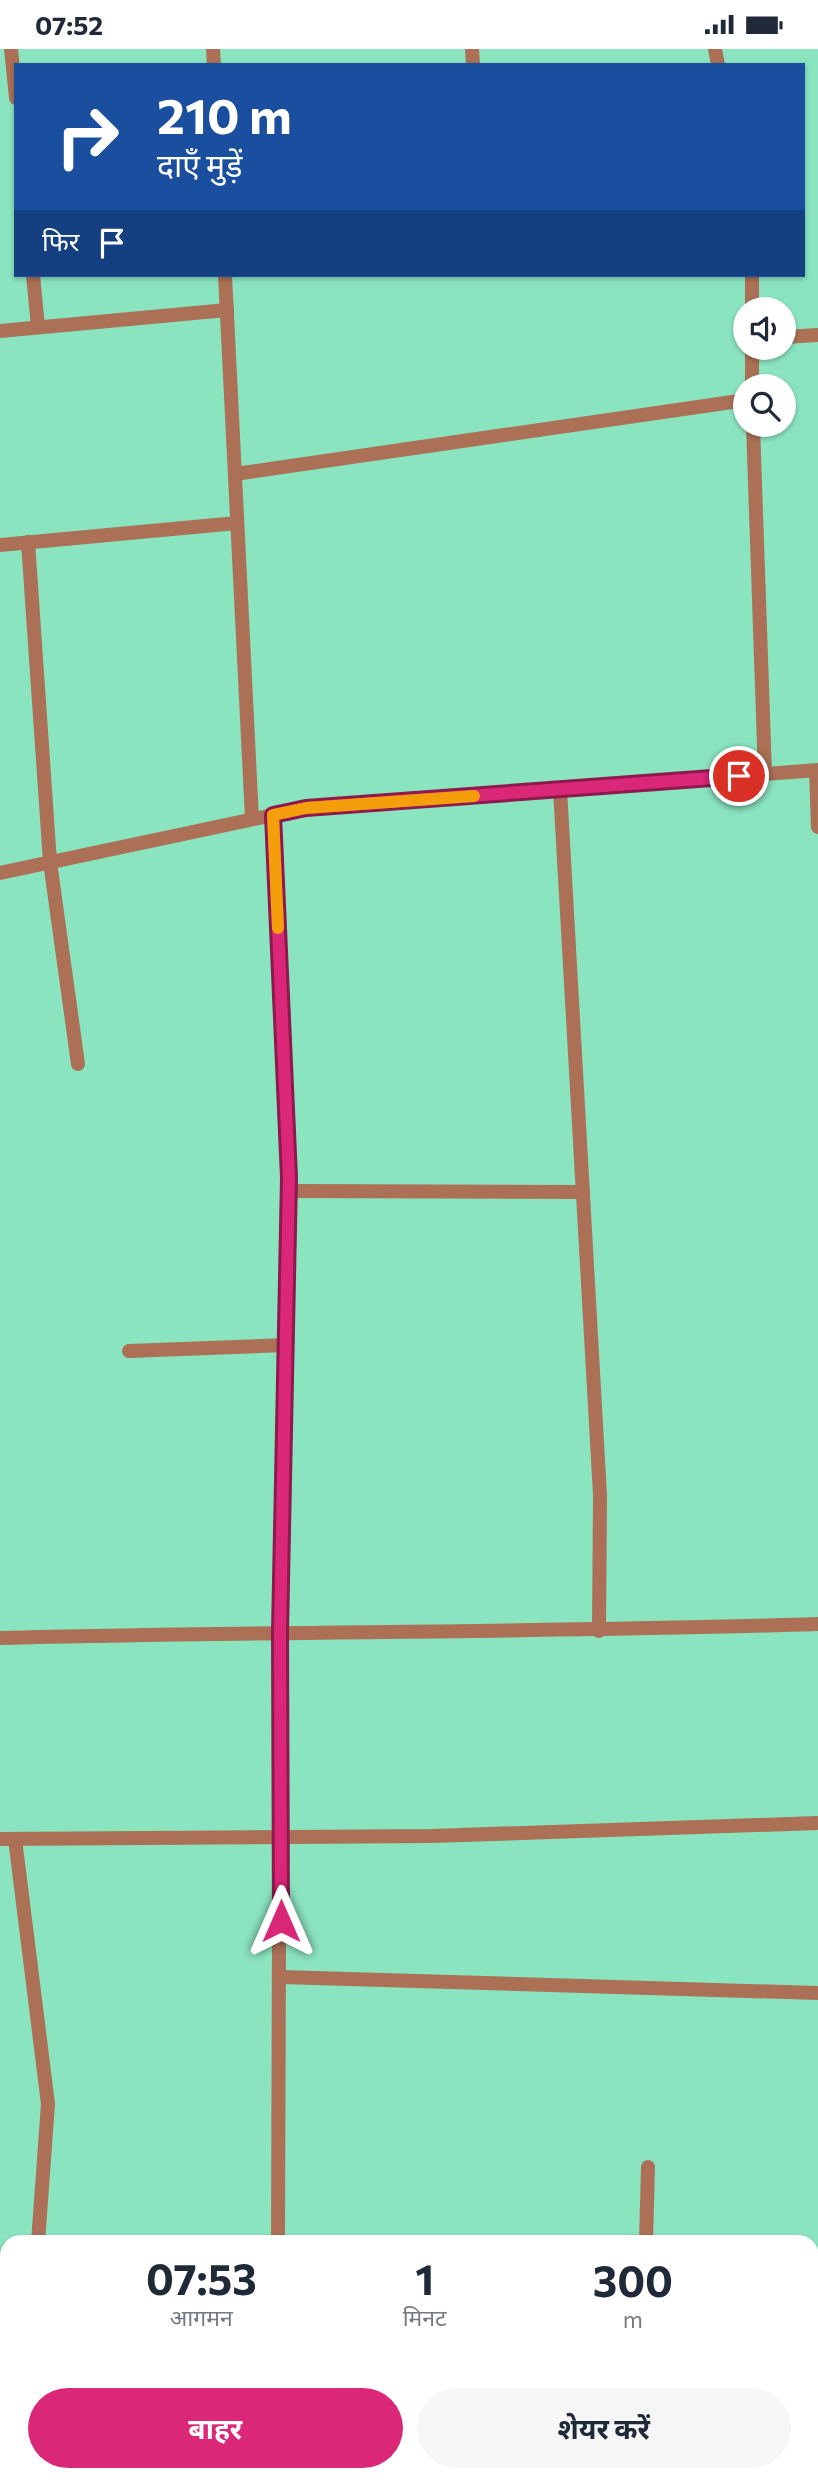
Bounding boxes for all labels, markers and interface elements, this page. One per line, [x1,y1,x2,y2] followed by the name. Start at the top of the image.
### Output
[35,9,103,40] text: 07:52
[157,84,292,144] text: 210 m
[42,91,133,182] icon: right
[157,144,242,184] text: दाएँ मुड़ें
[93,224,131,262] icon: arrive
[42,225,79,256] text: फिर
[733,297,796,437] map controls
[733,297,796,360] button: sound
[733,374,796,437] button: search
[709,746,769,806] pin
[720,757,758,795] icon: arrive
[244,1884,318,1958] position arrow
[146,2252,257,2304] text: 07:53
[415,2252,434,2304] text: 1
[593,2254,673,2306] text: 300
[170,2303,233,2331] text: आगमन
[403,2303,447,2331] text: मिनट
[623,2305,643,2333] text: m
[28,2388,403,2468] button: बाहर
[417,2388,791,2468] button: शेयर करें

